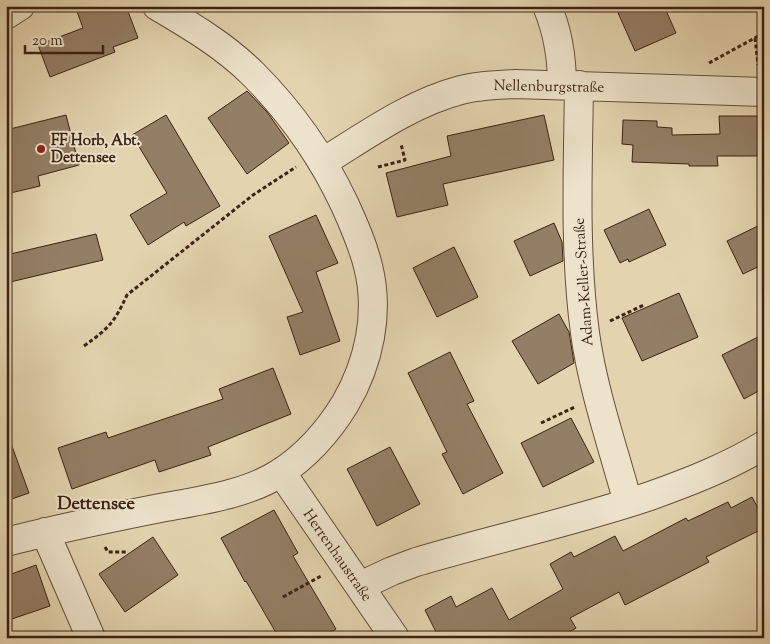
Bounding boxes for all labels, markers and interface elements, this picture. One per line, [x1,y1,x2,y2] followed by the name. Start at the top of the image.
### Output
[25,22,102,54] scale bar
[32,31,63,52] text: 20 m
[493,76,605,99] street label: Nellenburgstraße
[51,131,140,169] place label: FF Horb, Abt. Dettensee
[35,143,47,155] marker: FF Horb, Abt. Dettensee
[570,217,599,347] street label: Adam-Keller-Straße
[57,492,135,518] district label: Dettensee
[297,505,377,606] street label: Herrenhaustraße

